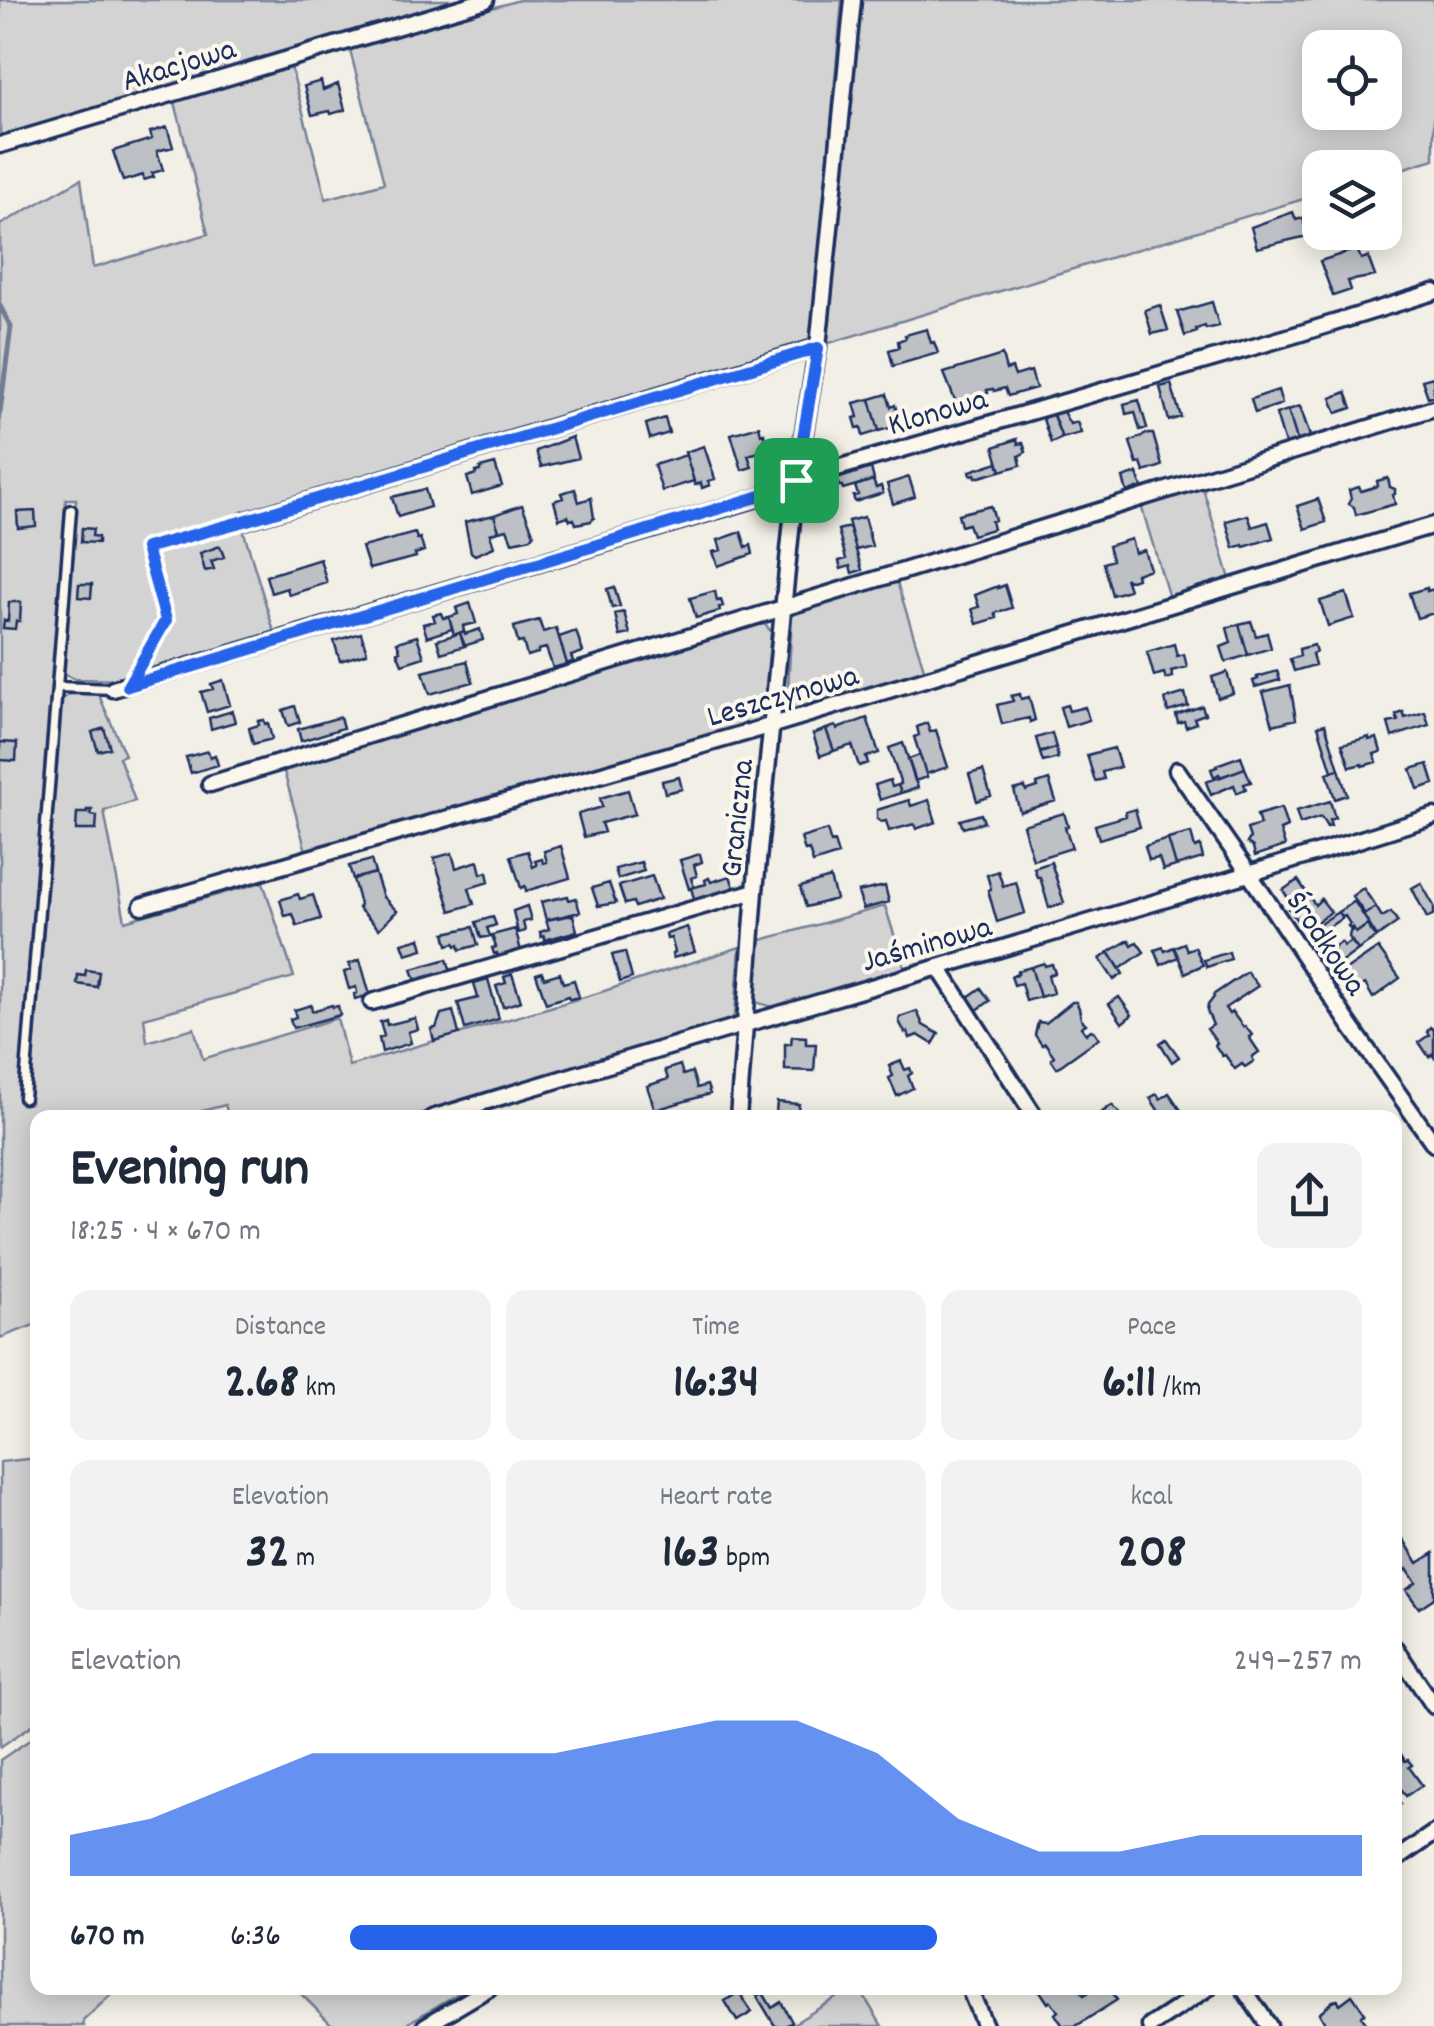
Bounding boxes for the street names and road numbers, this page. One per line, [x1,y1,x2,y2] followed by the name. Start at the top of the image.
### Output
[117,28,243,107] street label: Akacjowa
[883,378,994,451] street label: Klonowa
[702,655,865,742] street label: Leszczynowa
[711,756,769,880] street label: Graniczna
[1272,883,1376,1007] street label: Środkowa
[857,906,999,987] street label: Jaśminowa

